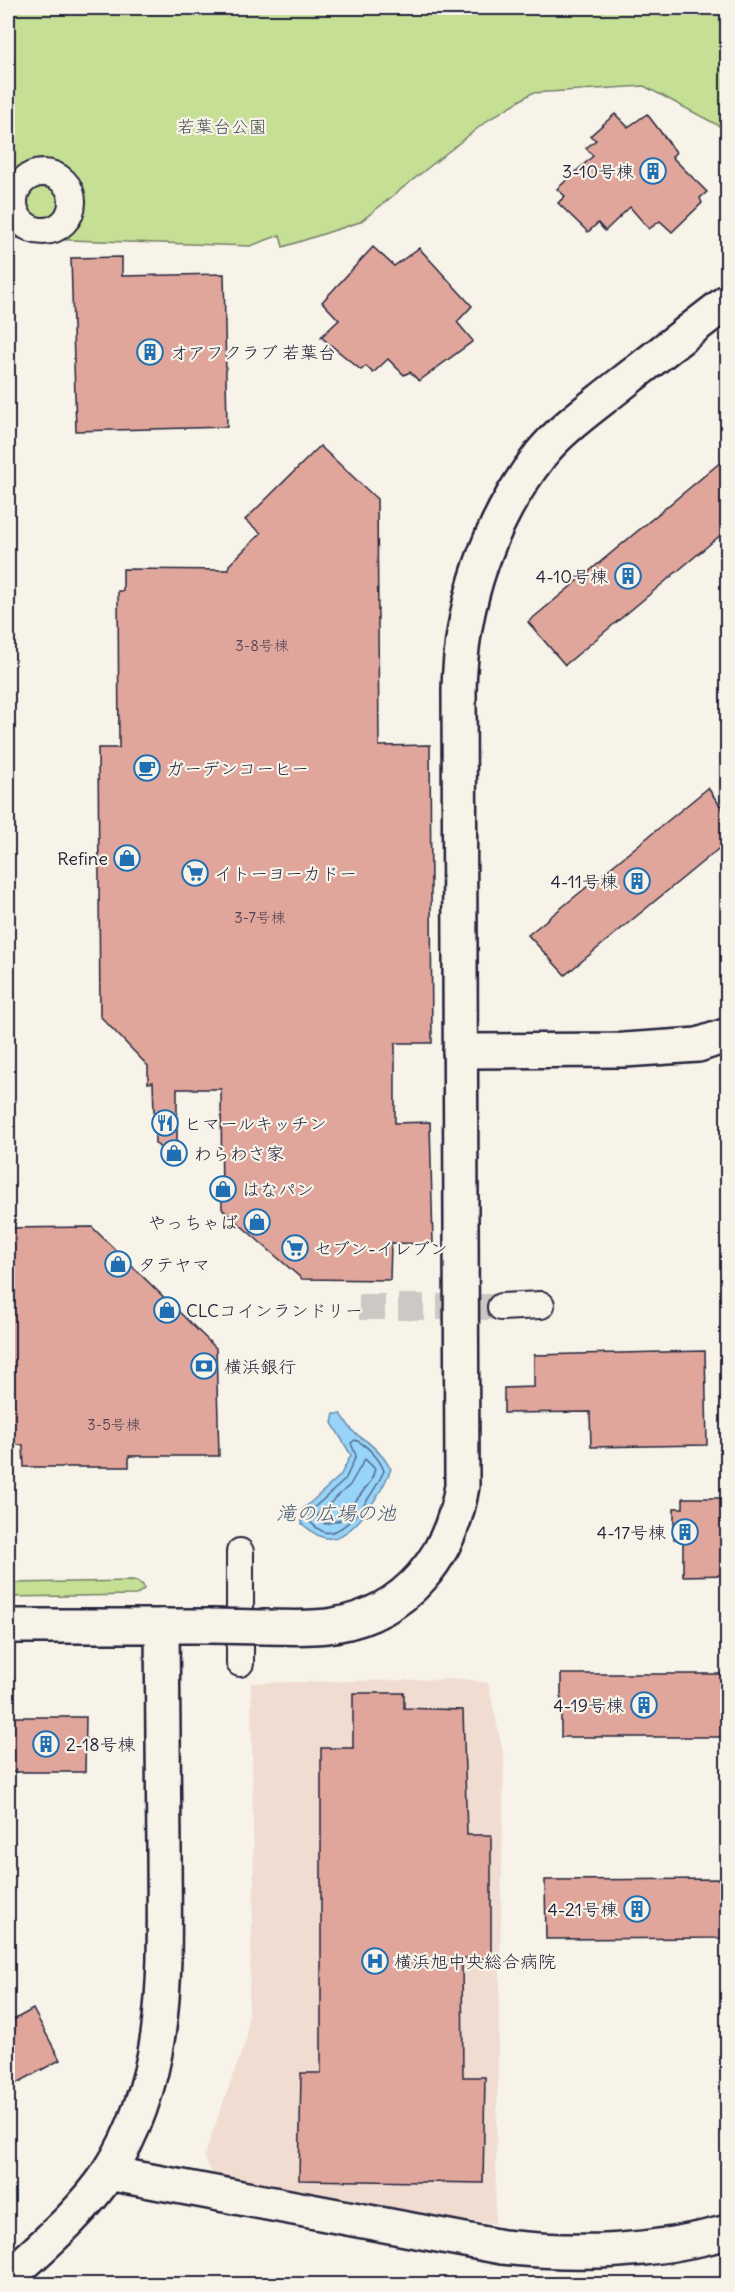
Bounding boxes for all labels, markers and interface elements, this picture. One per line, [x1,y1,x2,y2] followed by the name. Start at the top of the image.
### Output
[177,115,267,138] park label: 若葉台公園
[638,156,668,186] building icon: 3-10号棟
[562,160,634,183] place label: 3-10号棟
[135,337,165,367] building icon: オアフクラブ 若葉台
[170,341,336,364] place label: オアフクラブ 若葉台
[613,561,643,591] building icon: 4-10号棟
[536,565,608,588] place label: 4-10号棟
[235,636,289,655] house number: 3-8号棟
[132,753,162,783] cafe icon: ガーデンコーヒー
[166,757,309,780] place label: ガーデンコーヒー
[112,843,142,873] shop icon: Refine
[57,847,108,870] place label: Refine
[180,858,210,888] supermarket icon: イトーヨーカドー
[214,862,357,885] place label: イトーヨーカドー
[622,866,652,896] building icon: 4-11号棟
[550,870,618,893] place label: 4-11号棟
[234,908,286,927] house number: 3-7号棟
[150,1108,180,1138] restaurant icon: ヒマールキッチン
[184,1112,327,1135] place label: ヒマールキッチン
[159,1138,189,1168] shop icon: わらわさ家
[194,1142,284,1165] place label: わらわさ家
[208,1174,238,1204] shop icon: はなパン
[242,1178,314,1201] place label: はなパン
[242,1207,272,1237] shop icon: やっちゃば
[148,1211,238,1234] place label: やっちゃば
[280,1233,310,1263] supermarket icon: セブン-イレブン
[314,1237,448,1260] place label: セブン-イレブン
[103,1249,133,1279] shop icon: タテヤマ
[138,1253,210,1276] place label: タテヤマ
[152,1295,182,1325] shop icon: CLCコインランドリー
[186,1299,363,1322] place label: CLCコインランドリー
[189,1351,219,1381] bank icon: 横浜銀行
[224,1355,296,1378] place label: 横浜銀行
[87,1415,141,1434] house number: 3-5号棟
[276,1500,397,1525] water label: 滝の広場の池
[670,1517,700,1547] building icon: 4-17号棟
[597,1521,666,1544] place label: 4-17号棟
[629,1690,659,1720] building icon: 4-19号棟
[553,1694,624,1717] place label: 4-19号棟
[31,1729,61,1759] building icon: 2-18号棟
[66,1733,136,1756] place label: 2-18号棟
[622,1894,652,1924] building icon: 4-21号棟
[547,1898,618,1921] place label: 4-21号棟
[360,1946,390,1976] hospital icon: 横浜旭中央総合病院
[394,1950,556,1973] place label: 横浜旭中央総合病院

